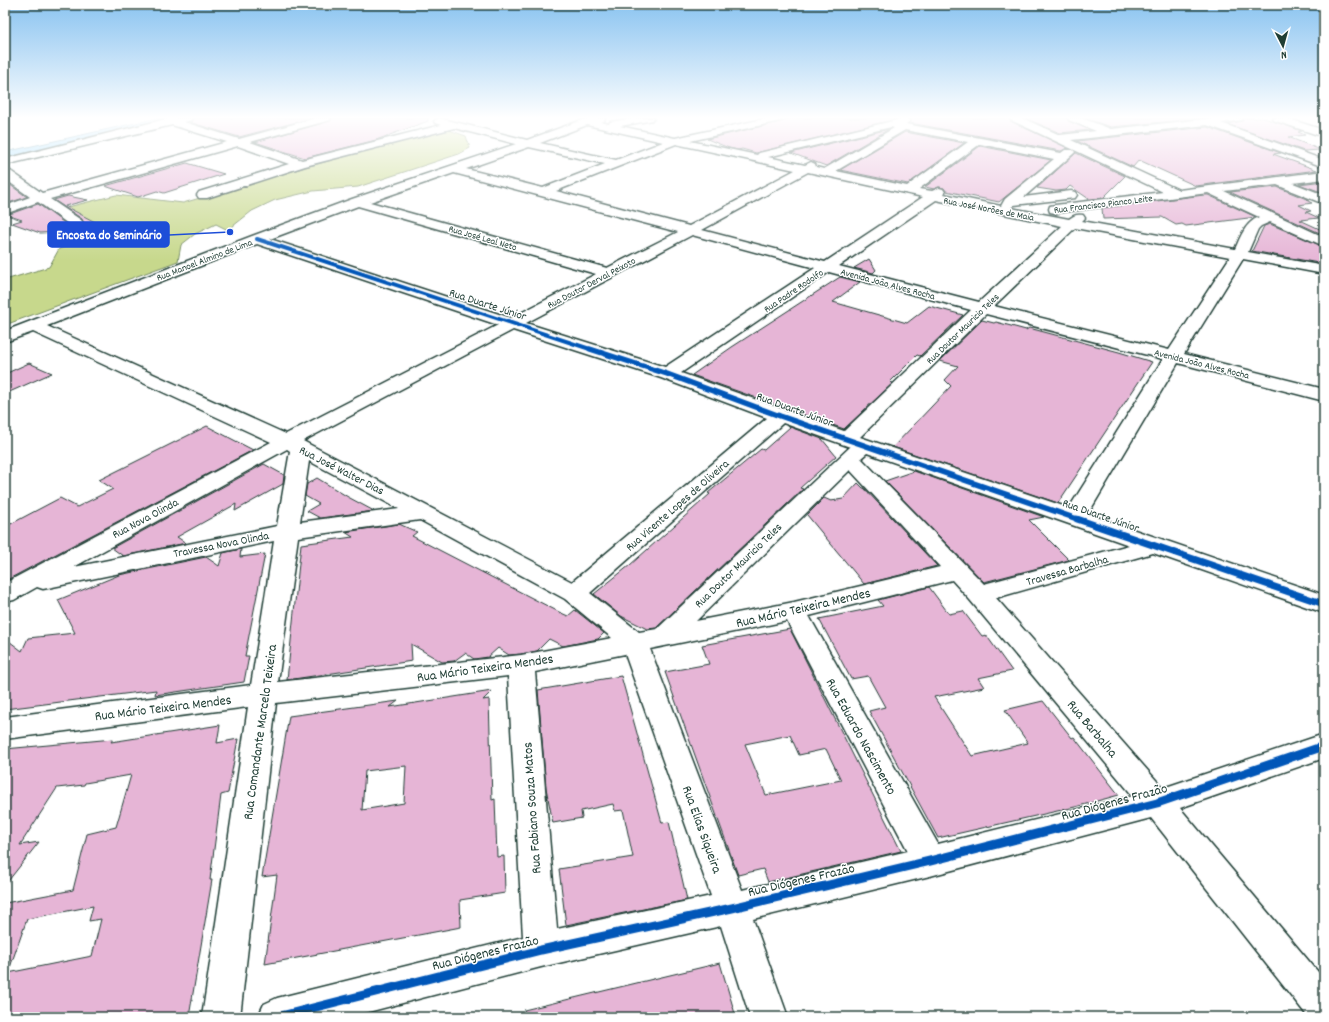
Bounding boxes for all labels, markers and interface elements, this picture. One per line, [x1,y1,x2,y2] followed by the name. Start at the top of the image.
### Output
[1263,26,1303,66] north arrow
[1280,46,1287,62] text: N
[1053,192,1154,218] street label: Rua Francisco Pianco Leite
[942,194,1035,226] street label: Rua José Norões de Maia
[48,222,169,247] callout: Encosta do Seminário
[447,222,519,256] street label: Rua José Leal Neto
[56,227,162,246] text: Encosta do Seminário
[155,236,255,286] street label: Rua Manoel Almino de Lima
[545,254,639,313] street label: Rua Doutor Derval Peixoto
[761,266,827,317] street label: Rua Padre Rodolfo
[839,266,937,304] street label: Avenida João Alves Rocha
[447,285,529,326] street label: Rua Duarte Júnior
[924,291,1003,368] street label: Rua Doutor Mauricio Teles
[1153,346,1251,384] street label: Avenida João Alves Rocha
[754,389,836,432] street label: Rua Duarte Júnior
[296,443,387,500] street label: Rua José Walter Dias
[622,456,734,556] street label: Rua Vicente Lopes de Oliveira
[110,495,182,544] street label: Rua Nova Olinda
[1060,495,1142,538] street label: Rua Duarte Júnior
[691,520,787,612] street label: Rua Doutor Mauricio Teles
[172,528,271,563] street label: Travessa Nova Olinda
[1025,552,1111,591] street label: Travessa Barbalha
[734,584,873,634] street label: Rua Mário Teixeira Mendes
[239,643,283,821] street label: Rua Comandante Marcelo Teixeira
[416,649,555,688] street label: Rua Mário Teixeira Mendes
[820,675,901,799] street label: Rua Eduardo Nascimento
[94,691,233,727] street label: Rua Mário Teixeira Mendes
[1061,696,1122,763] street label: Rua Barbalha
[518,741,548,874] street label: Rua Fabiano Souza Matos
[1059,779,1170,827] street label: Rua Diógenes Frazão
[676,783,726,877] street label: Rua Elias Siqueira
[746,859,857,903] street label: Rua Diógenes Frazão
[430,931,541,977] street label: Rua Diógenes Frazão

